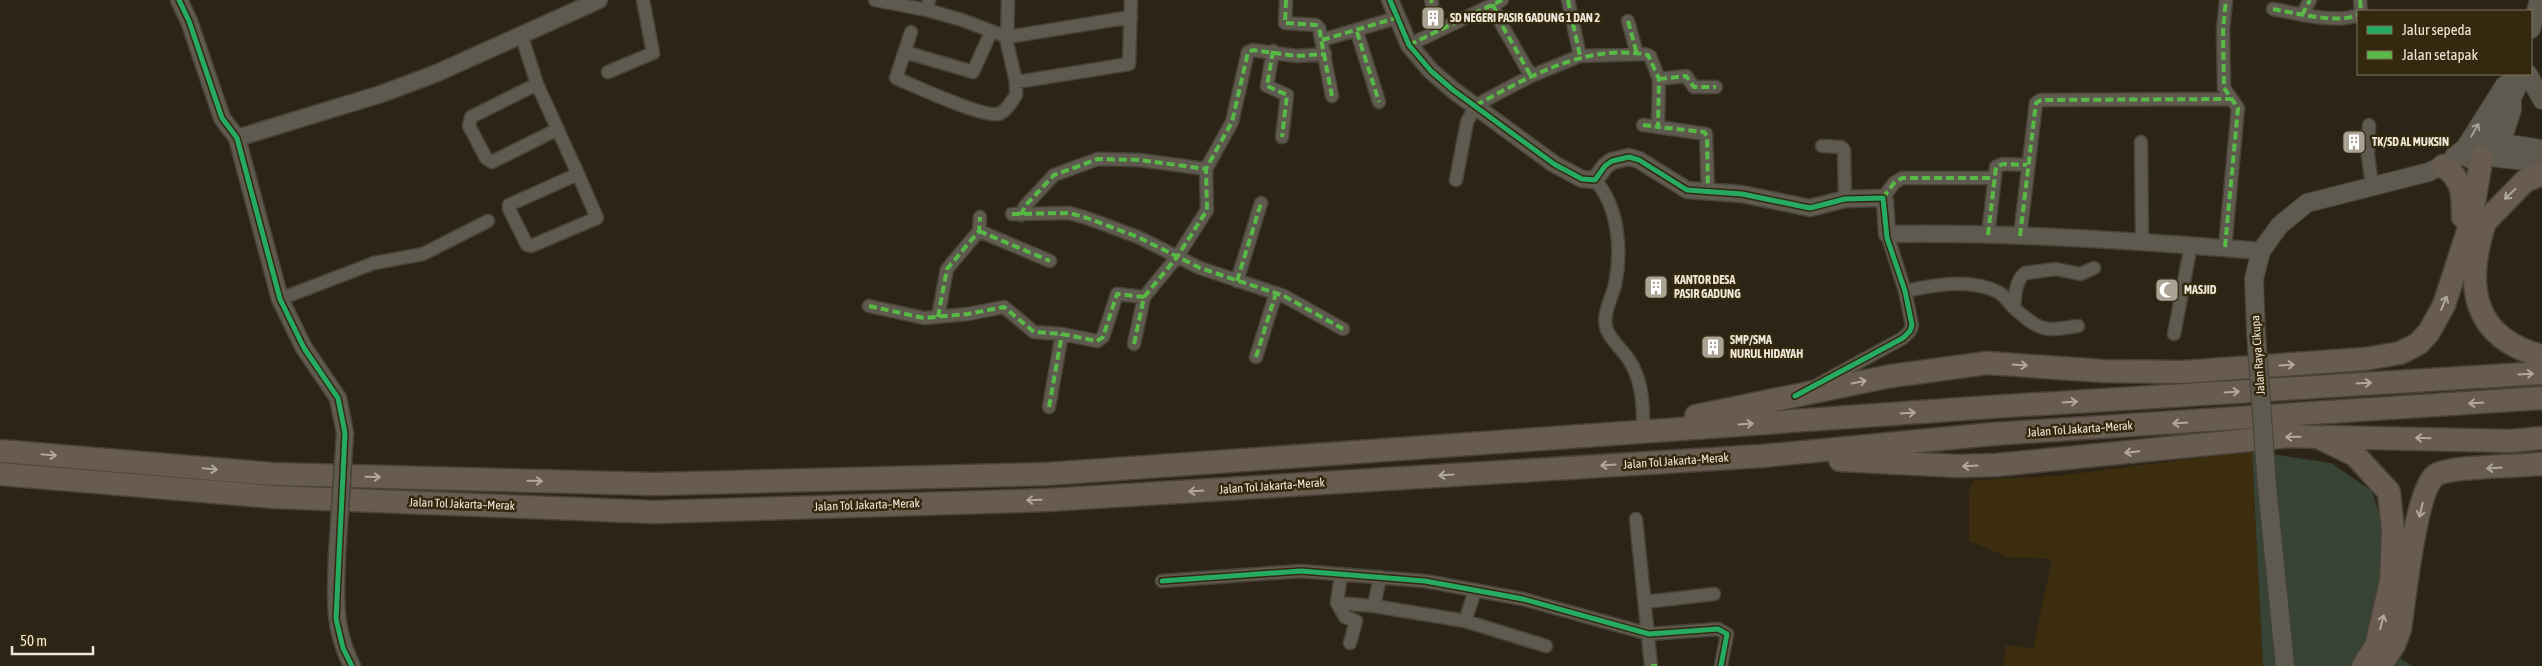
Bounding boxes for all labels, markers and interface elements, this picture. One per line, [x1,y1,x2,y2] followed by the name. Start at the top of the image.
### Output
[1420,5,1446,31] building icon: SD NEGERI PASIR GADUNG 1 DAN 2
[2357,10,2532,75] legend
[1450,11,1601,25] place label: SD NEGERI PASIR GADUNG 1 DAN 2
[2402,21,2472,38] text: Jalur sepeda
[2402,46,2479,63] text: Jalan setapak
[2470,124,2480,138] one-way arrow
[2341,129,2367,155] building icon: TK/SD AL MUKSIN
[2372,135,2449,149] place label: TK/SD AL MUKSIN
[2504,188,2517,200] one-way arrow
[1674,273,1741,301] place label: KANTOR DESA PASIR GADUNG
[1643,274,1669,300] building icon: KANTOR DESA PASIR GADUNG
[2154,277,2180,303] mosque icon: MASJID
[2184,283,2217,297] place label: MASJID
[2440,296,2449,311] one-way arrow
[2248,315,2268,395] street label: Jalan Raya Cikupa
[1730,333,1803,361] place label: SMP/SMA NURUL HIDAYAH
[1700,334,1726,360] building icon: SMP/SMA NURUL HIDAYAH
[2012,360,2028,370] one-way arrow
[2279,360,2295,369] one-way arrow
[2518,369,2534,379] one-way arrow
[1851,377,1867,387] one-way arrow
[2356,379,2372,388] one-way arrow
[2224,387,2240,396] one-way arrow
[2062,398,2078,407] one-way arrow
[2468,398,2484,407] one-way arrow
[1900,408,1916,418] one-way arrow
[2027,418,2134,440] street label: Jalan Tol Jakarta–Merak
[2172,418,2188,427] one-way arrow
[1738,420,1754,429] one-way arrow
[2285,432,2301,441] one-way arrow
[2416,433,2432,443] one-way arrow
[2124,447,2140,457] one-way arrow
[40,450,56,460] one-way arrow
[1623,450,1730,472] street label: Jalan Tol Jakarta–Merak
[1600,461,1616,470] one-way arrow
[1962,461,1978,471] one-way arrow
[2486,463,2502,472] one-way arrow
[202,464,218,474] one-way arrow
[1438,471,1454,480] one-way arrow
[364,472,380,482] one-way arrow
[1219,475,1326,497] street label: Jalan Tol Jakarta–Merak
[526,476,543,486] one-way arrow
[1189,486,1205,495] one-way arrow
[409,495,516,513] street label: Jalan Tol Jakarta–Merak
[814,496,921,514] street label: Jalan Tol Jakarta–Merak
[1026,496,1042,505] one-way arrow
[2416,501,2425,517] one-way arrow
[2378,614,2388,630] one-way arrow
[12,624,94,656] scale bar
[20,632,47,649] text: 50 m

